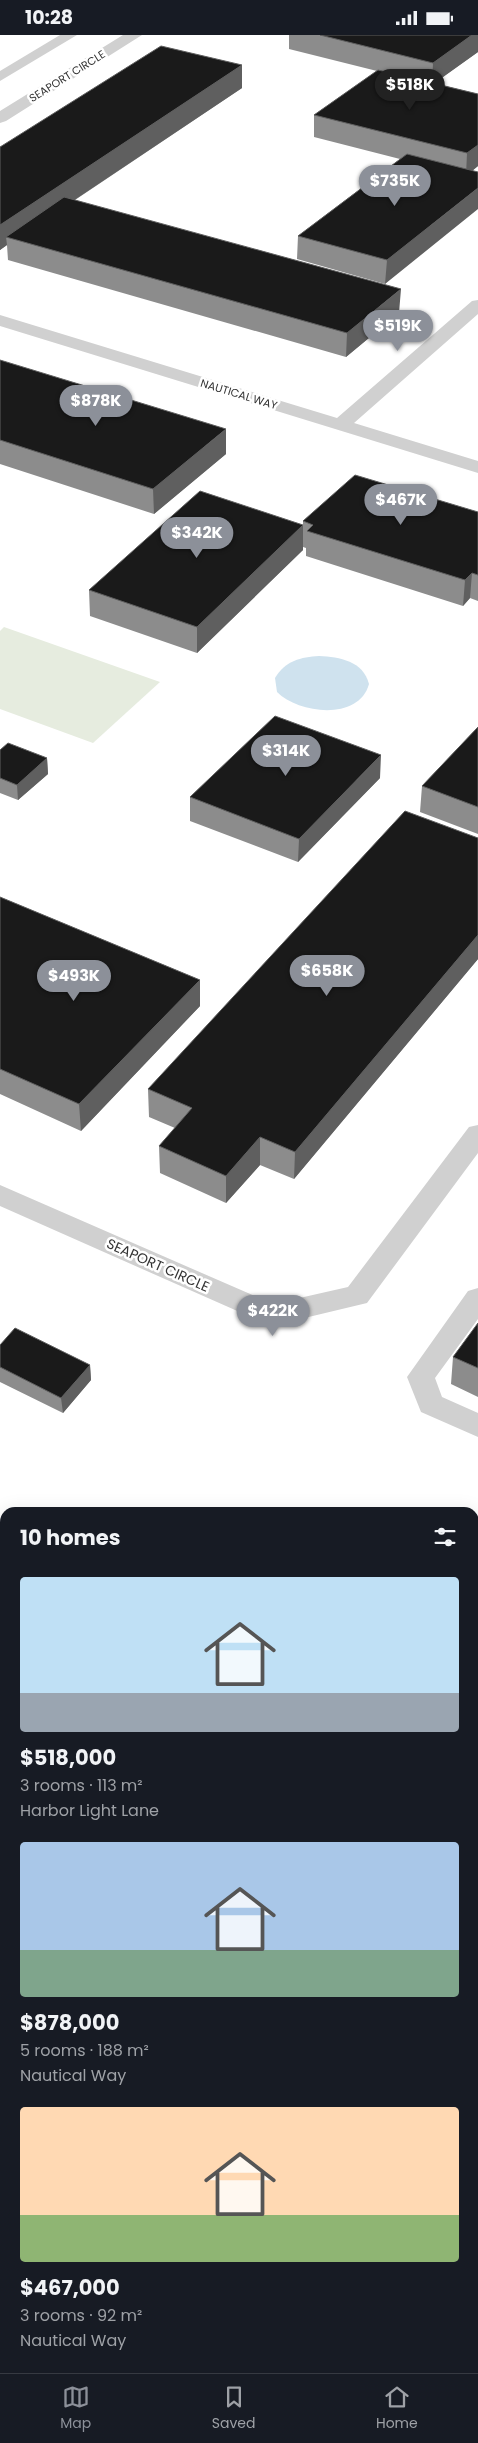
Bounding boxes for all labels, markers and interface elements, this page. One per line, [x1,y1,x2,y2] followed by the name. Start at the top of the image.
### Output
[25,4,73,31] text: 10:28
[26,46,108,106] street label: SEAPORT CIRCLE
[375,69,445,111] pin: $518K
[386,73,434,96] text: $518K
[360,165,430,207] pin: $735K
[370,169,420,192] text: $735K
[363,309,433,352] pin: $519K
[374,314,422,337] text: $519K
[199,375,280,413] street label: NAUTICAL WAY
[61,385,131,427] pin: $878K
[71,389,121,412] text: $878K
[366,483,436,526] pin: $467K
[375,488,427,511] text: $467K
[162,517,232,559] pin: $342K
[171,521,223,544] text: $342K
[251,735,321,777] pin: $314K
[262,739,310,762] text: $314K
[292,955,362,997] pin: $658K
[39,959,109,1002] pin: $493K
[301,959,353,982] text: $658K
[48,964,100,987] text: $493K
[103,1233,213,1297] street label: SEAPORT CIRCLE
[238,1295,308,1337] pin: $422K
[248,1299,298,1322] text: $422K
[20,1523,120,1552] text: 10 homes
[431,1523,459,1551] icon: filters
[195,1609,285,1699] icon: home
[20,1743,116,1772] text: $518,000
[20,1774,143,1797] text: 3 rooms · 113 m²
[20,1799,159,1822] text: Harbor Light Lane
[195,1874,285,1964] icon: home
[20,2008,119,2037] text: $878,000
[20,2039,149,2062] text: 5 rooms · 188 m²
[20,2064,126,2087] text: Nautical Way
[195,2139,285,2229] icon: home
[20,2273,120,2302] text: $467,000
[20,2304,142,2327] text: 3 rooms · 92 m²
[20,2329,126,2352] text: Nautical Way
[60,2383,91,2434] tab: Map
[212,2383,255,2434] tab: Saved
[376,2383,418,2434] tab: Home

